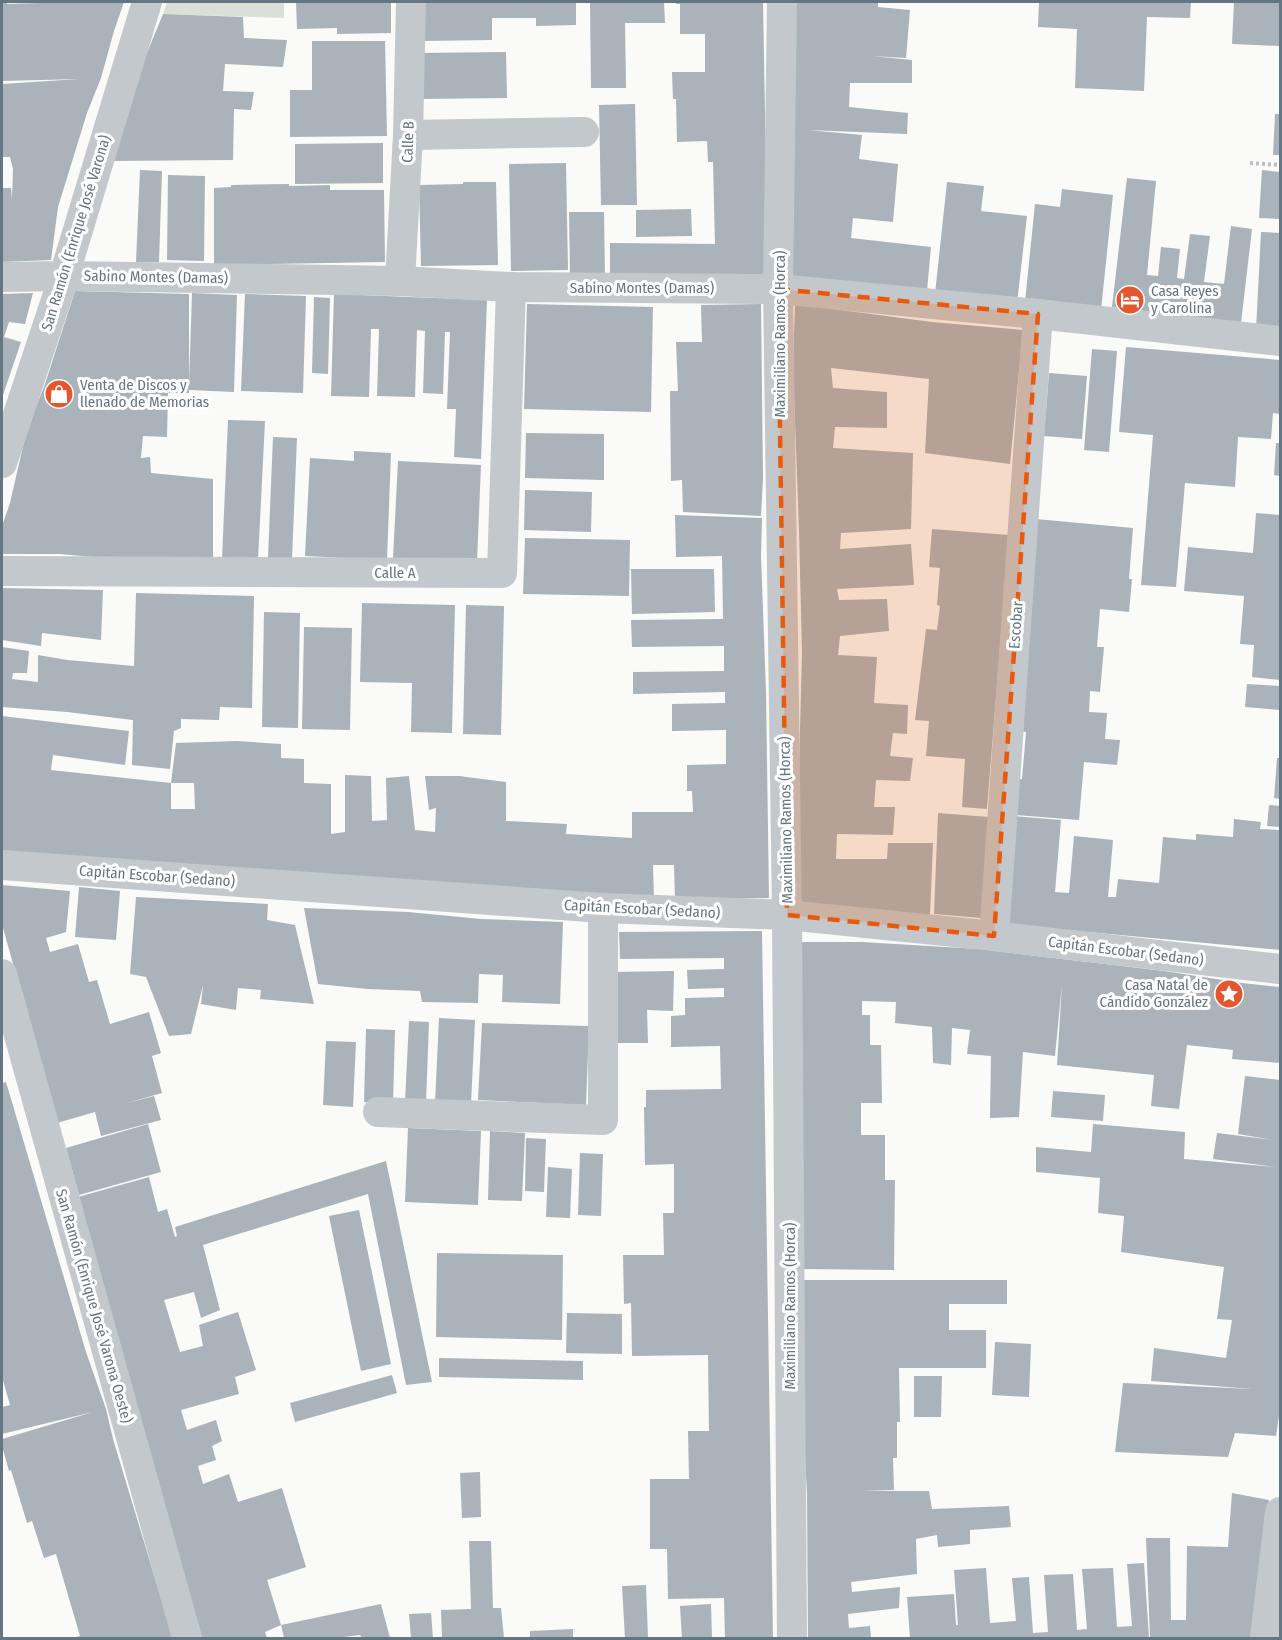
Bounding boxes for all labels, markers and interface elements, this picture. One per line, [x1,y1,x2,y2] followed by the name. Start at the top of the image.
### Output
[398,121,418,163] street label: Calle B
[38,133,114,333] street label: San Ramón (Enrique José Varona)
[771,250,789,418] street label: Maximiliano Ramos (Horca)
[84,267,228,287] street label: Sabino Montes (Damas)
[570,279,714,297] street label: Sabino Montes (Damas)
[1151,282,1219,317] place label: Casa Reyes y Carolina
[1114,284,1146,316] hotel icon: Casa Reyes y Carolina
[80,376,209,411] place label: Venta de Discos y llenado de Memorias
[43,378,75,410] shop icon: Venta de Discos y llenado de Memorias
[374,564,416,582] street label: Calle A
[1005,600,1027,649] street label: Escobar
[776,736,796,904] street label: Maximiliano Ramos (Horca)
[78,862,236,890] street label: Capitán Escobar (Sedano)
[563,896,721,922] street label: Capitán Escobar (Sedano)
[1047,933,1205,969] street label: Capitán Escobar (Sedano)
[1100,976,1208,1011] place label: Casa Natal de Cándido González
[1213,978,1245,1010] place icon: Casa Natal de Cándido González
[52,1187,136,1425] street label: San Ramón (Enrique José Varona Oeste)
[781,1222,799,1390] street label: Maximiliano Ramos (Horca)

